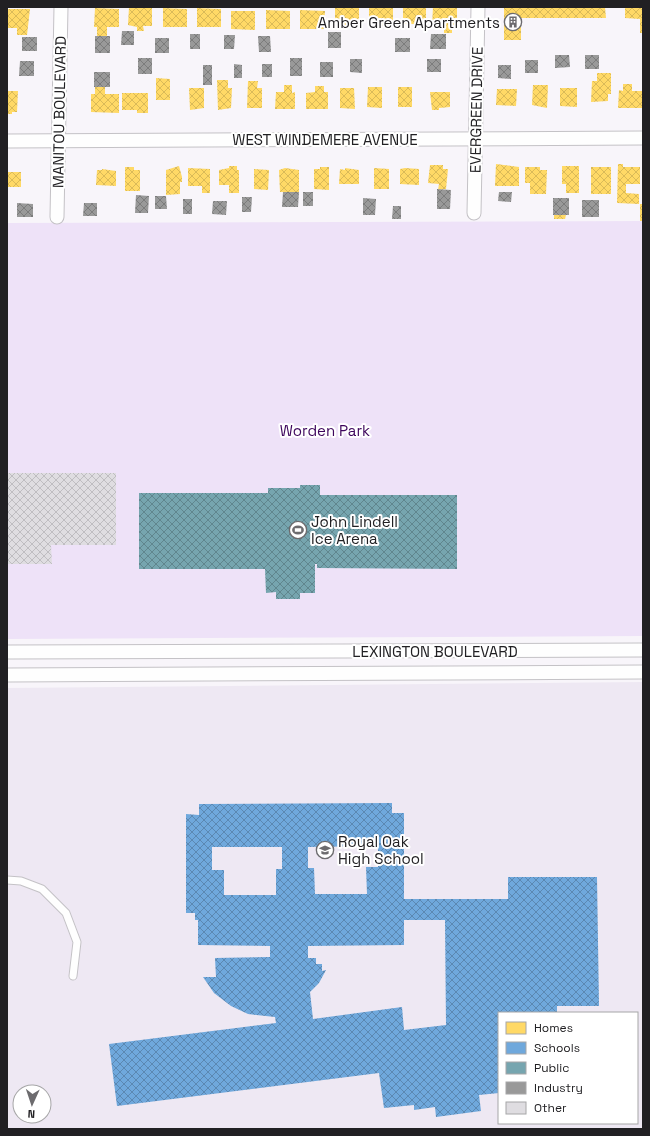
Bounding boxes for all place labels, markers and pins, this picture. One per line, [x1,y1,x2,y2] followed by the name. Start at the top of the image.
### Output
[503,12,523,32] building icon: Amber Green Apartments
[318,13,500,32] place label: Amber Green Apartments
[311,512,398,548] place label: John Lindell Ice Arena
[288,520,308,540] sports icon: John Lindell Ice Arena
[338,832,424,868] place label: Royal Oak High School
[315,840,335,860] school or university icon: Royal Oak High School

